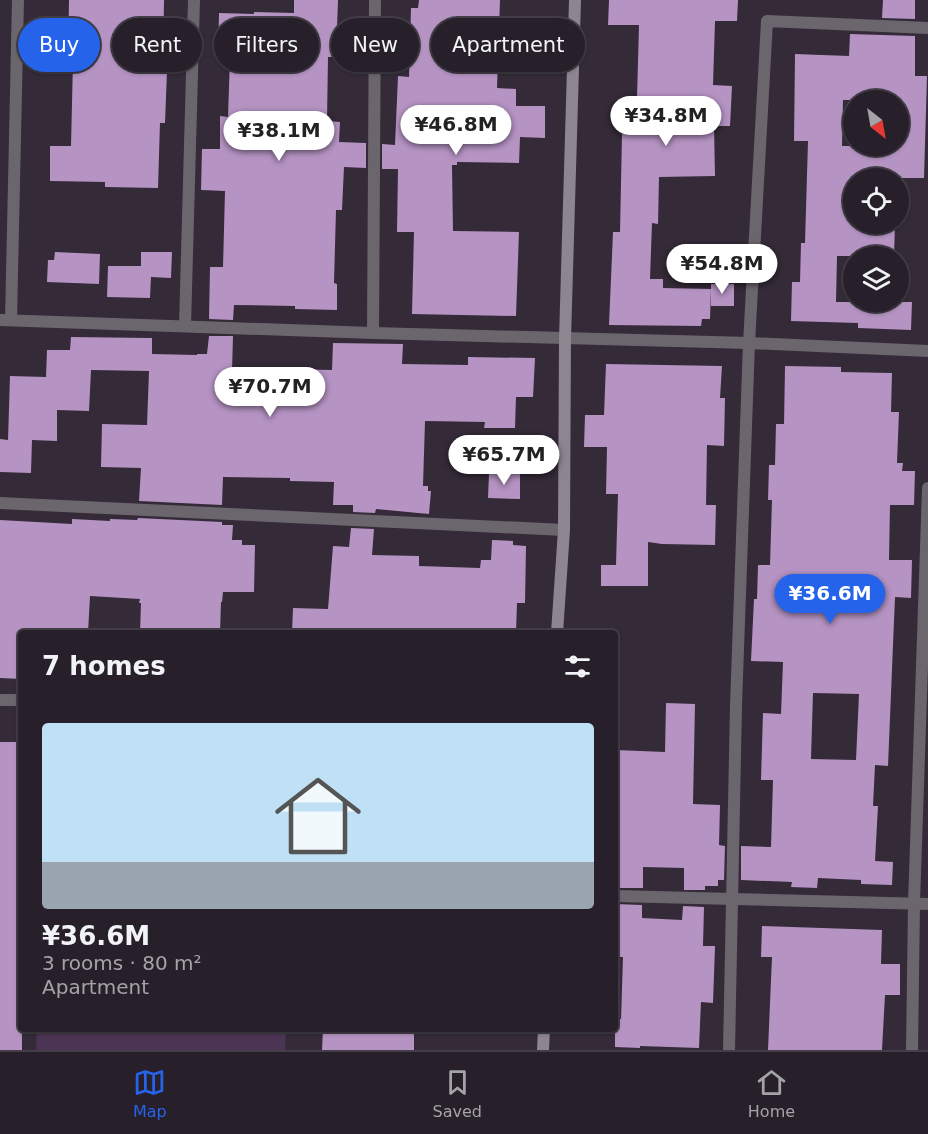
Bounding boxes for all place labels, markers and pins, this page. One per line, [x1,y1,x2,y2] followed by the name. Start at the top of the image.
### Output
[617,96,715,147] pin: ¥34.8M
[407,105,505,156] pin: ¥46.8M
[230,111,328,162] pin: ¥38.1M
[673,244,771,295] pin: ¥54.8M
[221,367,319,418] pin: ¥70.7M
[455,435,553,486] pin: ¥65.7M
[781,574,879,625] pin: ¥36.6M

